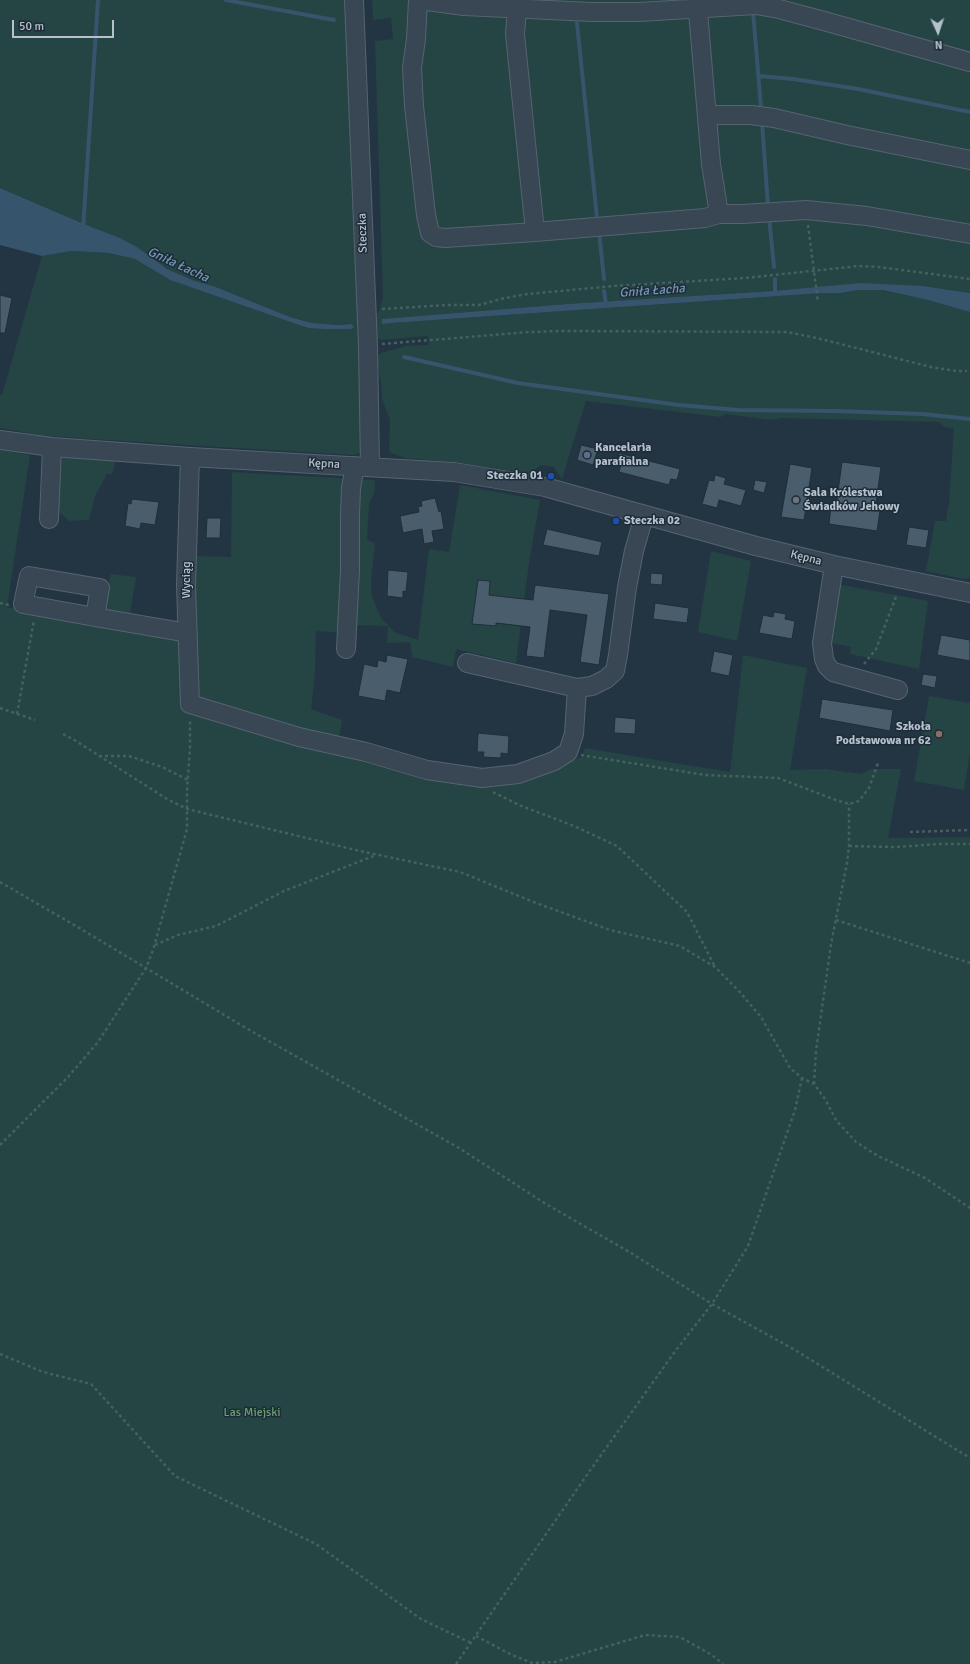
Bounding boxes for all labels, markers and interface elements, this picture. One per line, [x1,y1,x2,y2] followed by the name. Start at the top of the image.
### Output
[14,12,116,38] scale bar
[918,12,958,52] north arrow
[19,19,44,34] text: 50 m
[934,38,943,51] text: N
[355,213,371,253] street label: Steczka
[145,244,211,286] water label: Gniła Łacha
[619,281,685,301] water label: Gniła Łacha
[595,441,651,469] place label: Kancelaria parafialna
[582,450,592,460] marker: Kancelaria parafialna
[308,456,340,472] street label: Kępna
[487,469,543,483] place label: Steczka 01
[546,471,556,481] marker: Steczka 01
[804,486,899,514] place label: Sala Królestwa Świadków Jehowy
[791,495,801,505] marker: Sala Królestwa Świadków Jehowy
[624,514,680,528] place label: Steczka 02
[611,516,621,526] marker: Steczka 02
[789,547,823,569] street label: Kępna
[180,561,194,599] street label: Wyciąg
[836,720,931,748] place label: Szkoła Podstawowa nr 62
[934,729,944,739] marker: Szkoła Podstawowa nr 62
[224,1406,280,1420] park label: Las Miejski

